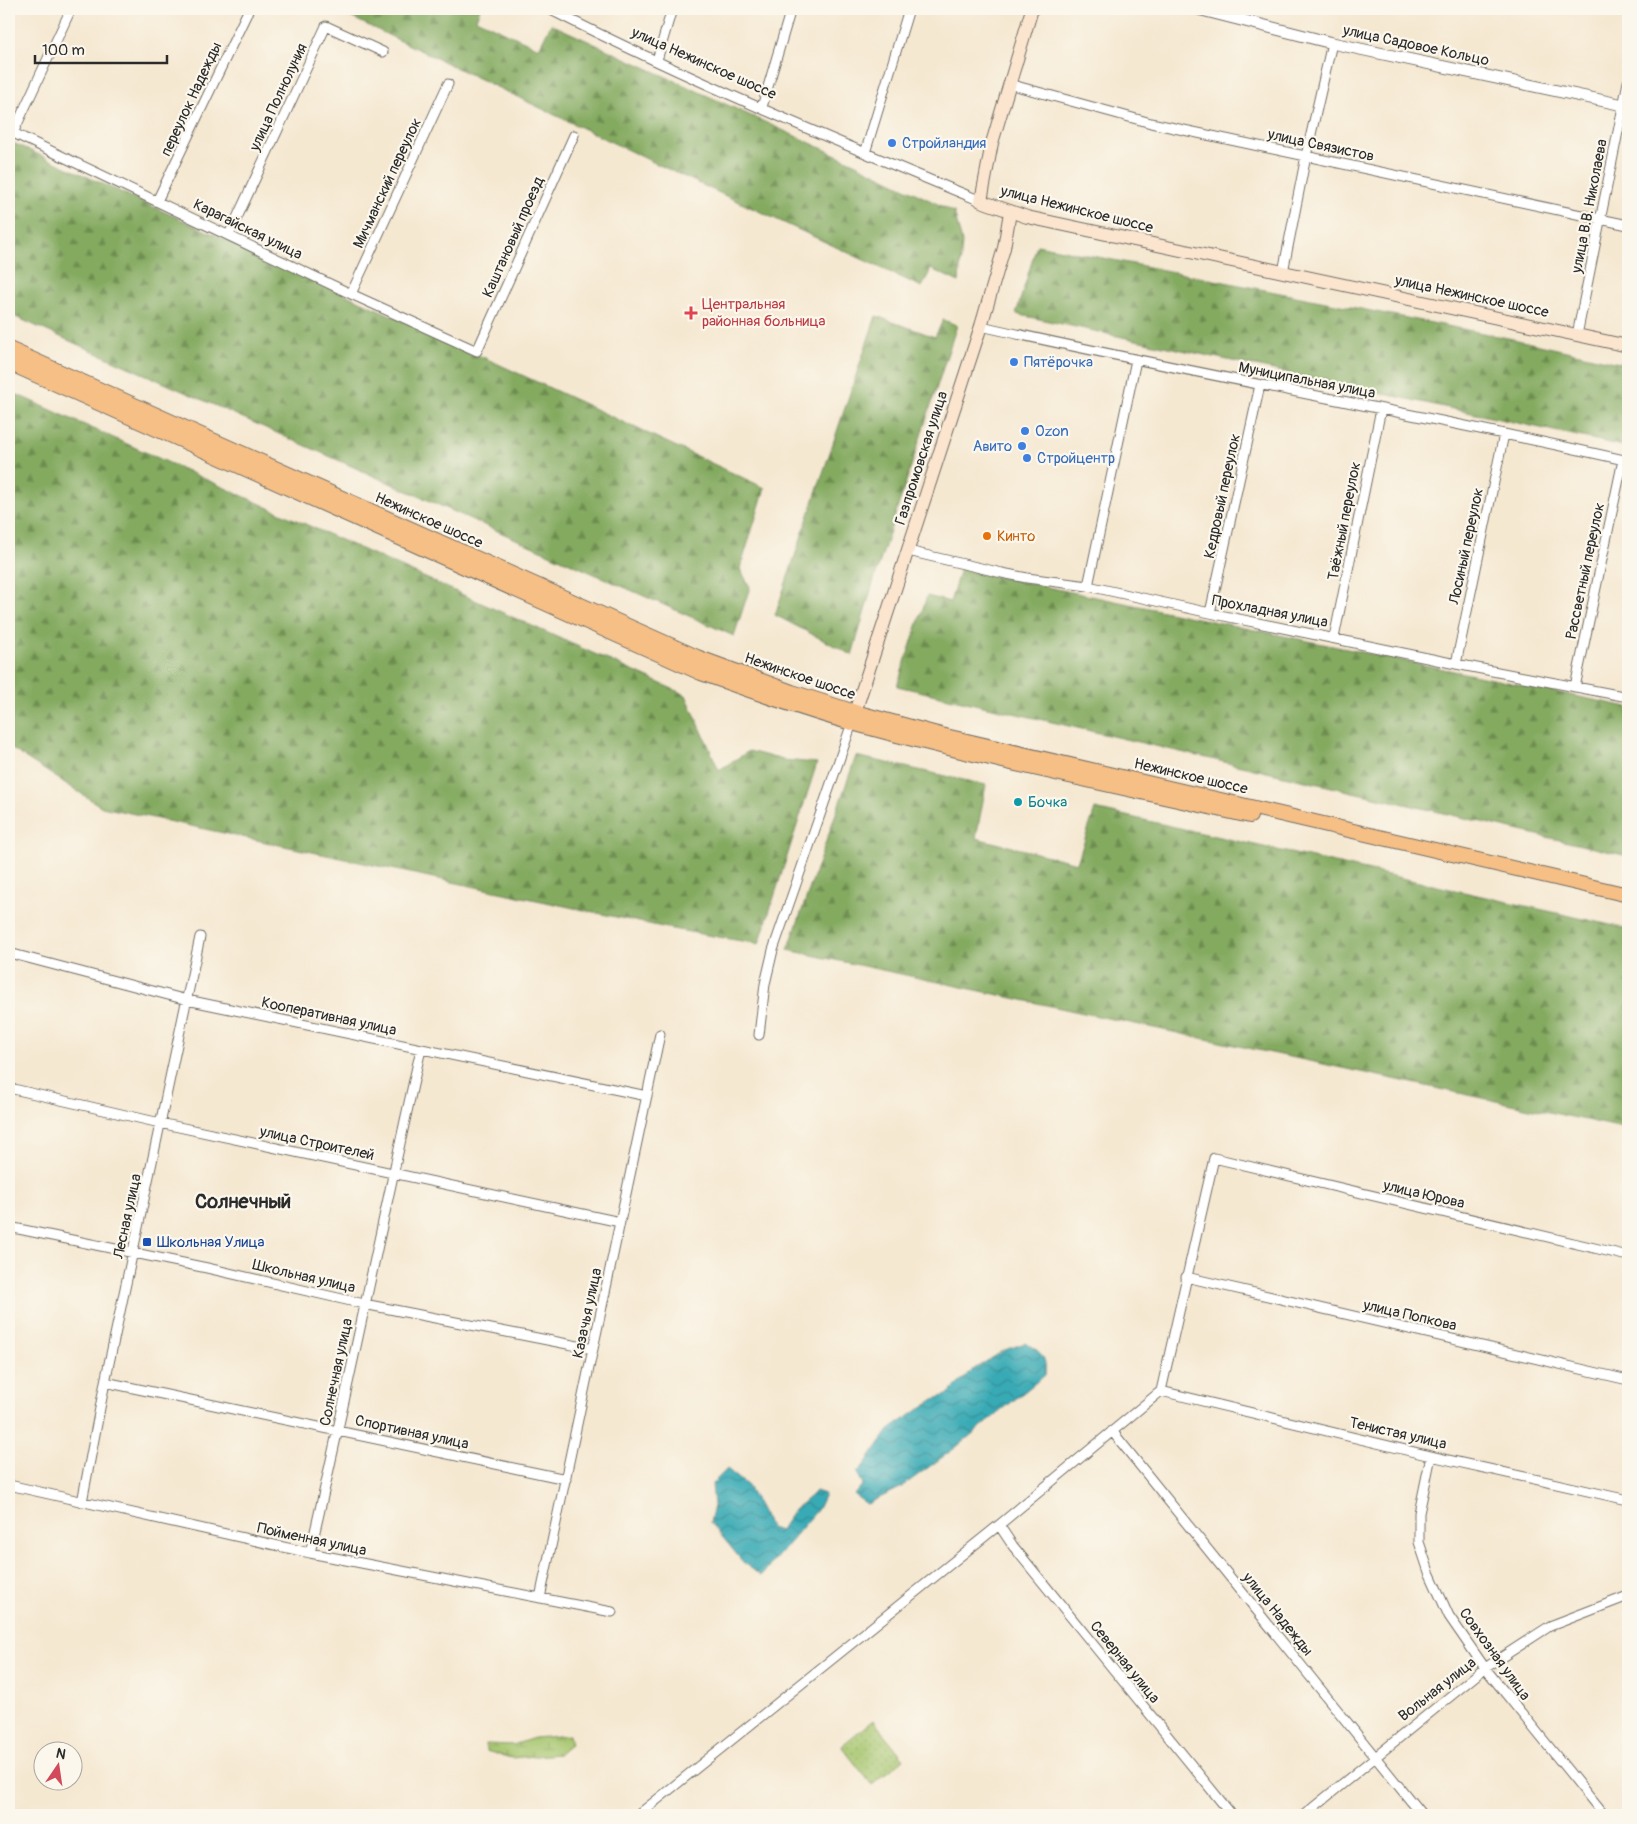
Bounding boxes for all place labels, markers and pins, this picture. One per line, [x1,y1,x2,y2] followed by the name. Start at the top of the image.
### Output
[902,134,986,153] place label: Стройландия
[886,137,898,149] marker: Стройландия
[702,295,826,331] place label: Центральная районная больница
[684,306,698,320] marker: Центральная районная больница
[1024,353,1093,372] place label: Пятёрочка
[1008,356,1020,368] marker: Пятёрочка
[1035,422,1069,441] place label: Ozon
[1019,425,1031,437] marker: Ozon
[973,437,1012,456] place label: Авито
[1016,440,1028,452] marker: Авито
[1037,449,1115,468] place label: Стройцентр
[1021,452,1033,464] marker: Стройцентр
[997,527,1035,546] place label: Кинто
[981,530,993,542] marker: Кинто
[1028,793,1067,812] place label: Бочка
[1012,796,1024,808] marker: Бочка
[157,1233,265,1252] place label: Школьная Улица
[141,1236,153,1248] marker: Школьная Улица

